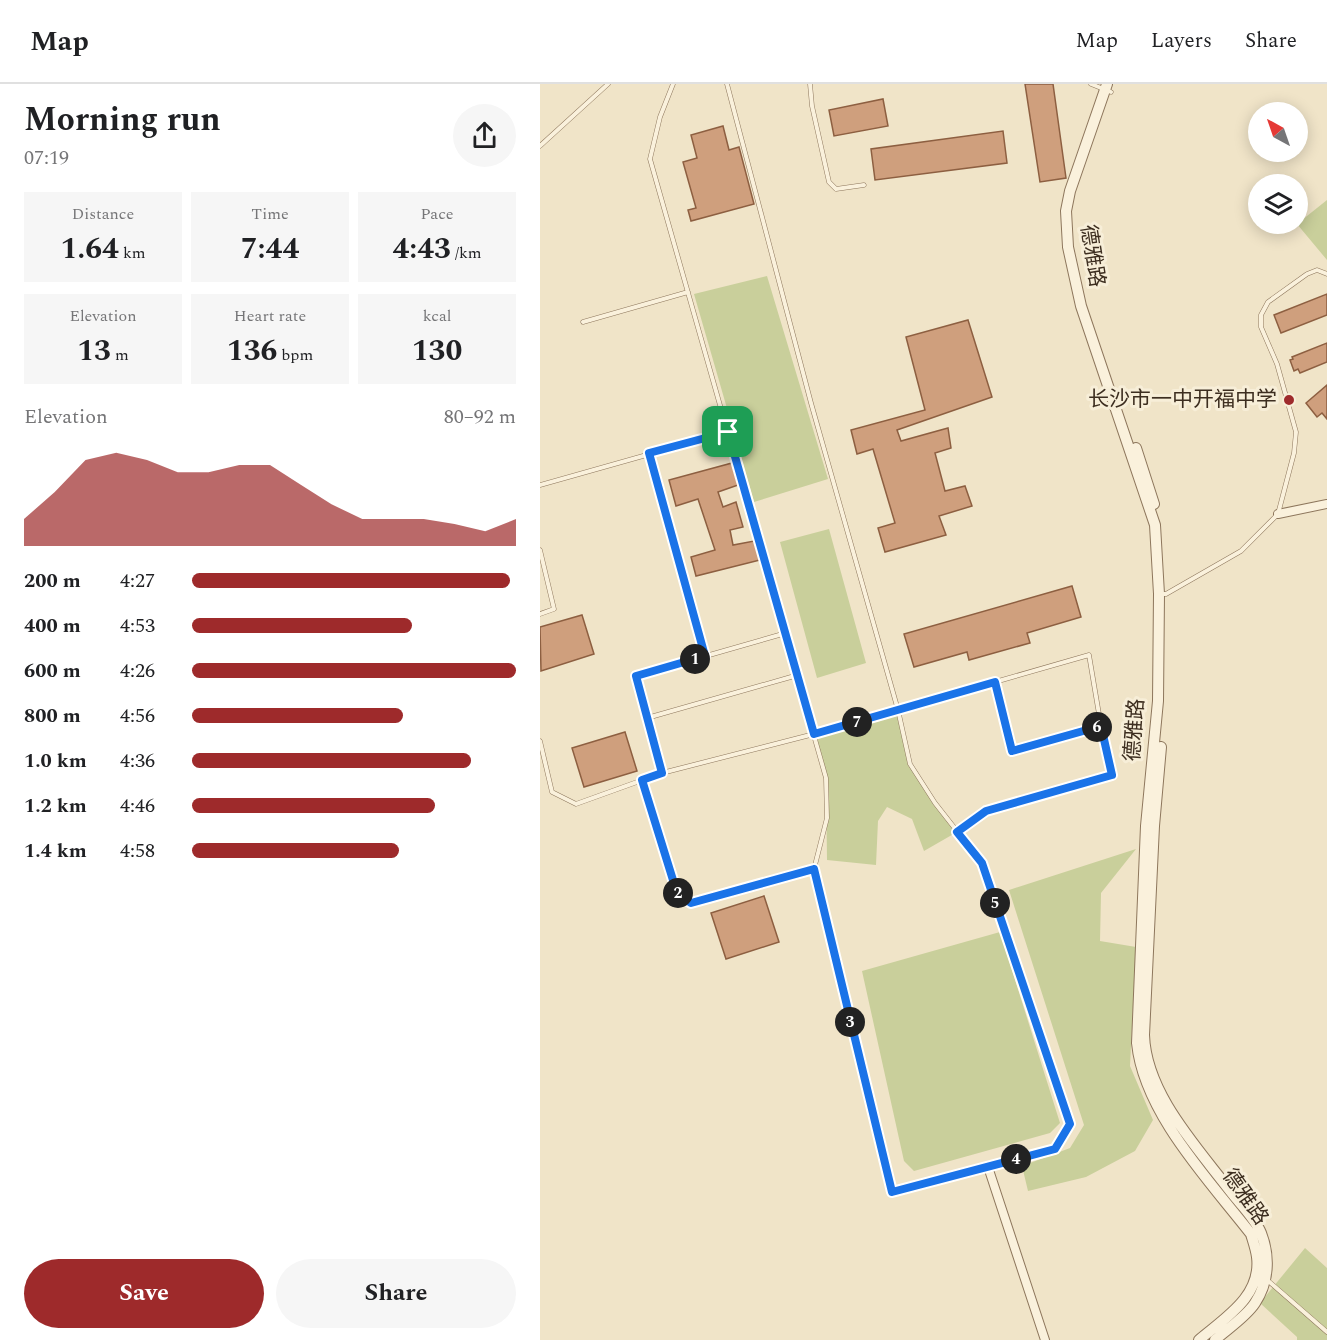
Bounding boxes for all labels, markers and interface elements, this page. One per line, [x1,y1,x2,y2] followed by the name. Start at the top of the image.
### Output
[30,20,89,63] text: Map
[1076,25,1118,57] text: Map
[1151,25,1212,57] text: Layers
[1245,25,1297,57] text: Share
[24,95,221,145] text: Morning run
[1248,102,1308,162] north arrow
[1248,102,1308,234] map controls
[453,104,516,167] button: share
[24,143,69,173] text: 07:19
[1248,174,1308,234] button: layers
[72,202,134,226] text: Distance
[251,202,289,226] text: Time
[420,202,454,226] text: Pace
[1071,222,1113,290] street label: 德雅路
[60,226,119,272] text: 1.64
[241,226,299,272] text: 7:44
[392,226,451,272] text: 4:43
[119,241,146,265] text: km
[451,241,482,265] text: /km
[69,304,137,328] text: Elevation
[234,304,306,328] text: Heart rate
[423,304,451,328] text: kcal
[77,328,111,374] text: 13
[227,328,277,374] text: 136
[412,328,462,374] text: 130
[111,343,129,367] text: m
[277,343,313,367] text: bpm
[1088,384,1277,416] place label: 长沙市一中开福中学
[1282,393,1296,407] marker: 长沙市一中开福中学
[24,402,108,432] text: Elevation
[444,402,516,432] text: 80–92 m
[702,406,753,457] pin
[711,415,744,448] icon: arrive
[24,566,81,596] text: 200 m
[120,566,155,596] text: 4:27
[24,611,81,641] text: 400 m
[120,611,155,641] text: 4:53
[680,644,710,674] pin: 1
[691,647,699,671] text: 1
[24,656,81,686] text: 600 m
[120,656,155,686] text: 4:26
[1117,697,1153,763] street label: 德雅路
[24,701,81,731] text: 800 m
[120,701,155,731] text: 4:56
[842,707,872,737] pin: 7
[853,710,861,734] text: 7
[1082,712,1112,742] pin: 6
[1093,715,1101,739] text: 6
[24,746,87,776] text: 1.0 km
[120,746,155,776] text: 4:36
[24,791,87,821] text: 1.2 km
[120,791,155,821] text: 4:46
[24,836,87,866] text: 1.4 km
[120,836,155,866] text: 4:58
[663,878,693,908] pin: 2
[674,881,682,905] text: 2
[980,888,1010,918] pin: 5
[991,891,999,915] text: 5
[835,1007,865,1037] pin: 3
[846,1010,854,1034] text: 3
[1001,1144,1031,1174] pin: 4
[1012,1147,1020,1171] text: 4
[1214,1162,1276,1232] street label: 德雅路
[24,1259,264,1328] button: Save
[276,1259,516,1328] button: Share

